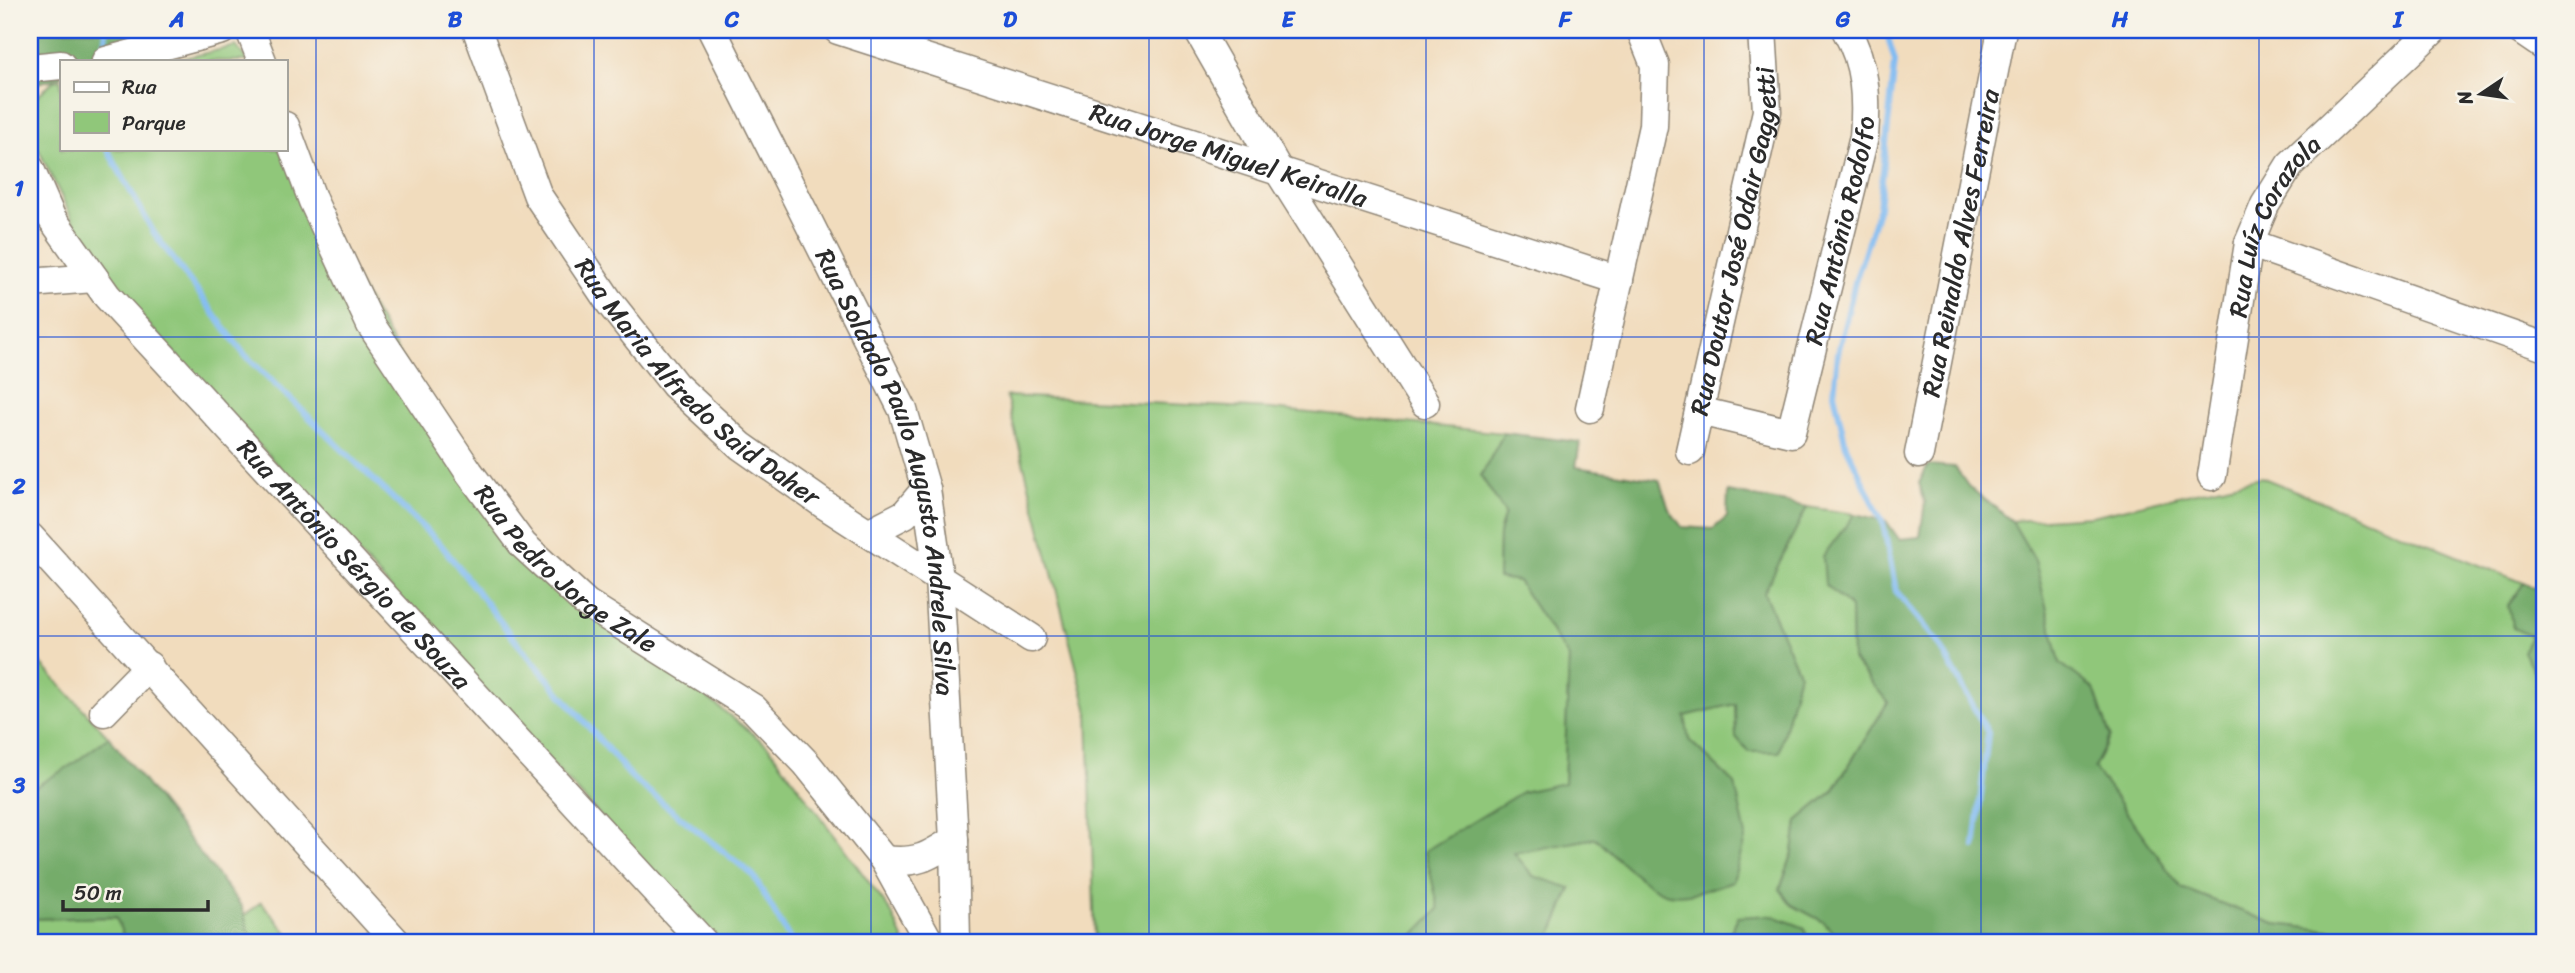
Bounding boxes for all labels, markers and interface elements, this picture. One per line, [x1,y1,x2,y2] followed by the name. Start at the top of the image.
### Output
[168,0,185,40] text: A
[448,0,463,40] text: B
[724,0,740,40] text: C
[1003,0,1018,40] text: D
[1282,0,1297,40] text: E
[1558,0,1573,40] text: F
[1835,0,1851,40] text: G
[2111,0,2129,40] text: H
[2392,0,2404,40] text: I
[60,60,287,150] legend
[2446,60,2516,130] north arrow
[1676,65,1790,420] street label: Rua Doutor José Odair Gaggetti
[122,68,157,106] text: Rua
[1908,84,2013,401] street label: Rua Reinaldo Alves Ferreira
[2447,87,2483,109] text: N
[1084,89,1374,221] street label: Rua Jorge Miguel Keiralla
[122,104,186,142] text: Parque
[1791,115,1888,350] street label: Rua Antônio Rodolfo
[2215,123,2332,321] street label: Rua Luíz Corazola
[14,168,24,209] text: 1
[802,240,969,697] street label: Rua Soldado Paulo Augusto Andrele Silva
[562,248,831,519] street label: Rua Maria Alfredo Said Daher
[226,427,484,701] street label: Rua Antônio Sérgio de Souza
[11,466,26,507] text: 2
[462,474,667,666] street label: Rua Pedro Jorge Zale
[12,765,26,806] text: 3
[63,868,208,912] scale bar
[74,874,122,912] text: 50 m

